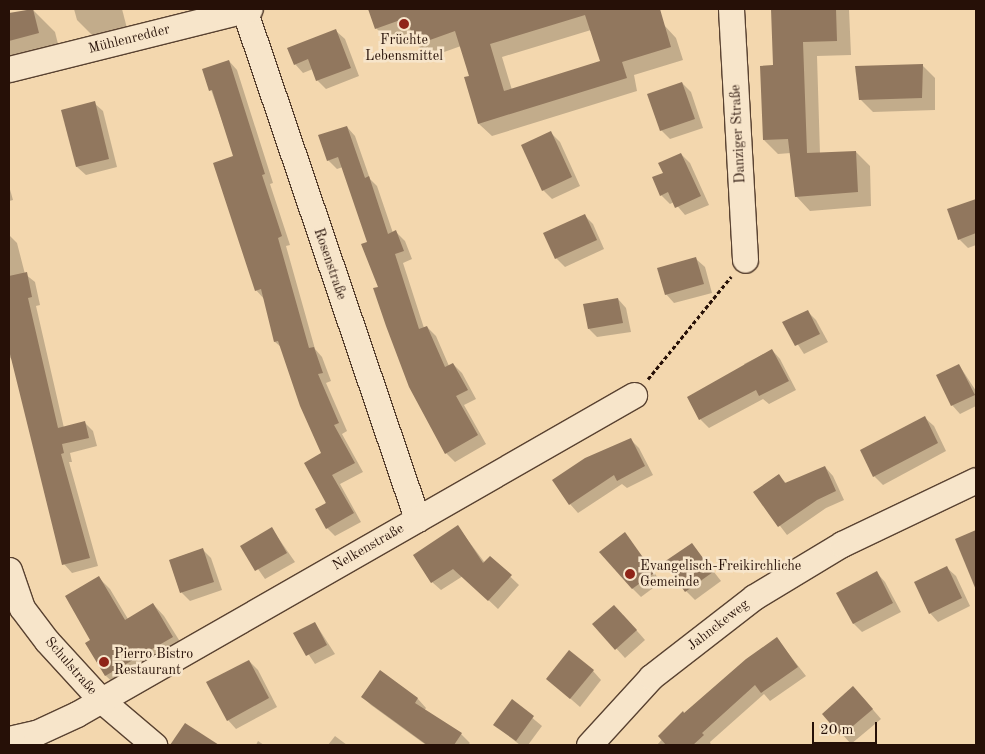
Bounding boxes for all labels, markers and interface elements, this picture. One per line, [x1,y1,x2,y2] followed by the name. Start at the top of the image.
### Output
[398,18,410,30] marker: Früchte Lebensmittel
[86,21,172,57] street label: Mühlenredder
[365,32,443,64] place label: Früchte Lebensmittel
[727,84,749,184] street label: Danziger Straße
[310,226,350,302] street label: Rosenstraße
[329,520,407,574] street label: Nelkenstraße
[640,558,801,590] place label: Evangelisch-Freikirchliche Gemeinde
[624,568,636,580] marker: Evangelisch-Freikirchliche Gemeinde
[684,596,752,654] street label: Jahnckeweg
[41,634,101,698] street label: Schulstraße
[114,646,193,679] place label: Pierro Bistro Restaurant
[98,656,110,668] marker: Pierro Bistro Restaurant
[815,712,880,744] scale bar
[820,723,854,738] text: 20 m

